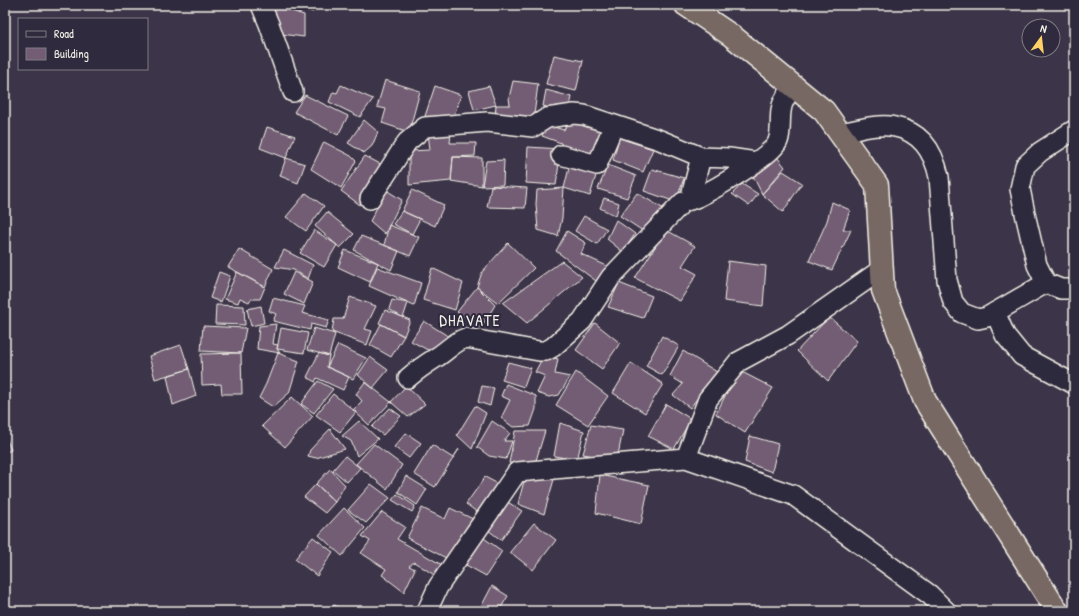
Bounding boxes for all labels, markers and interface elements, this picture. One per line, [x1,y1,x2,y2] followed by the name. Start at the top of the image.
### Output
[18,18,148,70] legend
[1021,18,1061,58] north arrow
[1039,21,1048,36] text: N
[54,25,74,42] text: Road
[54,45,89,62] text: Building
[439,309,501,331] district label: DHAVATE

